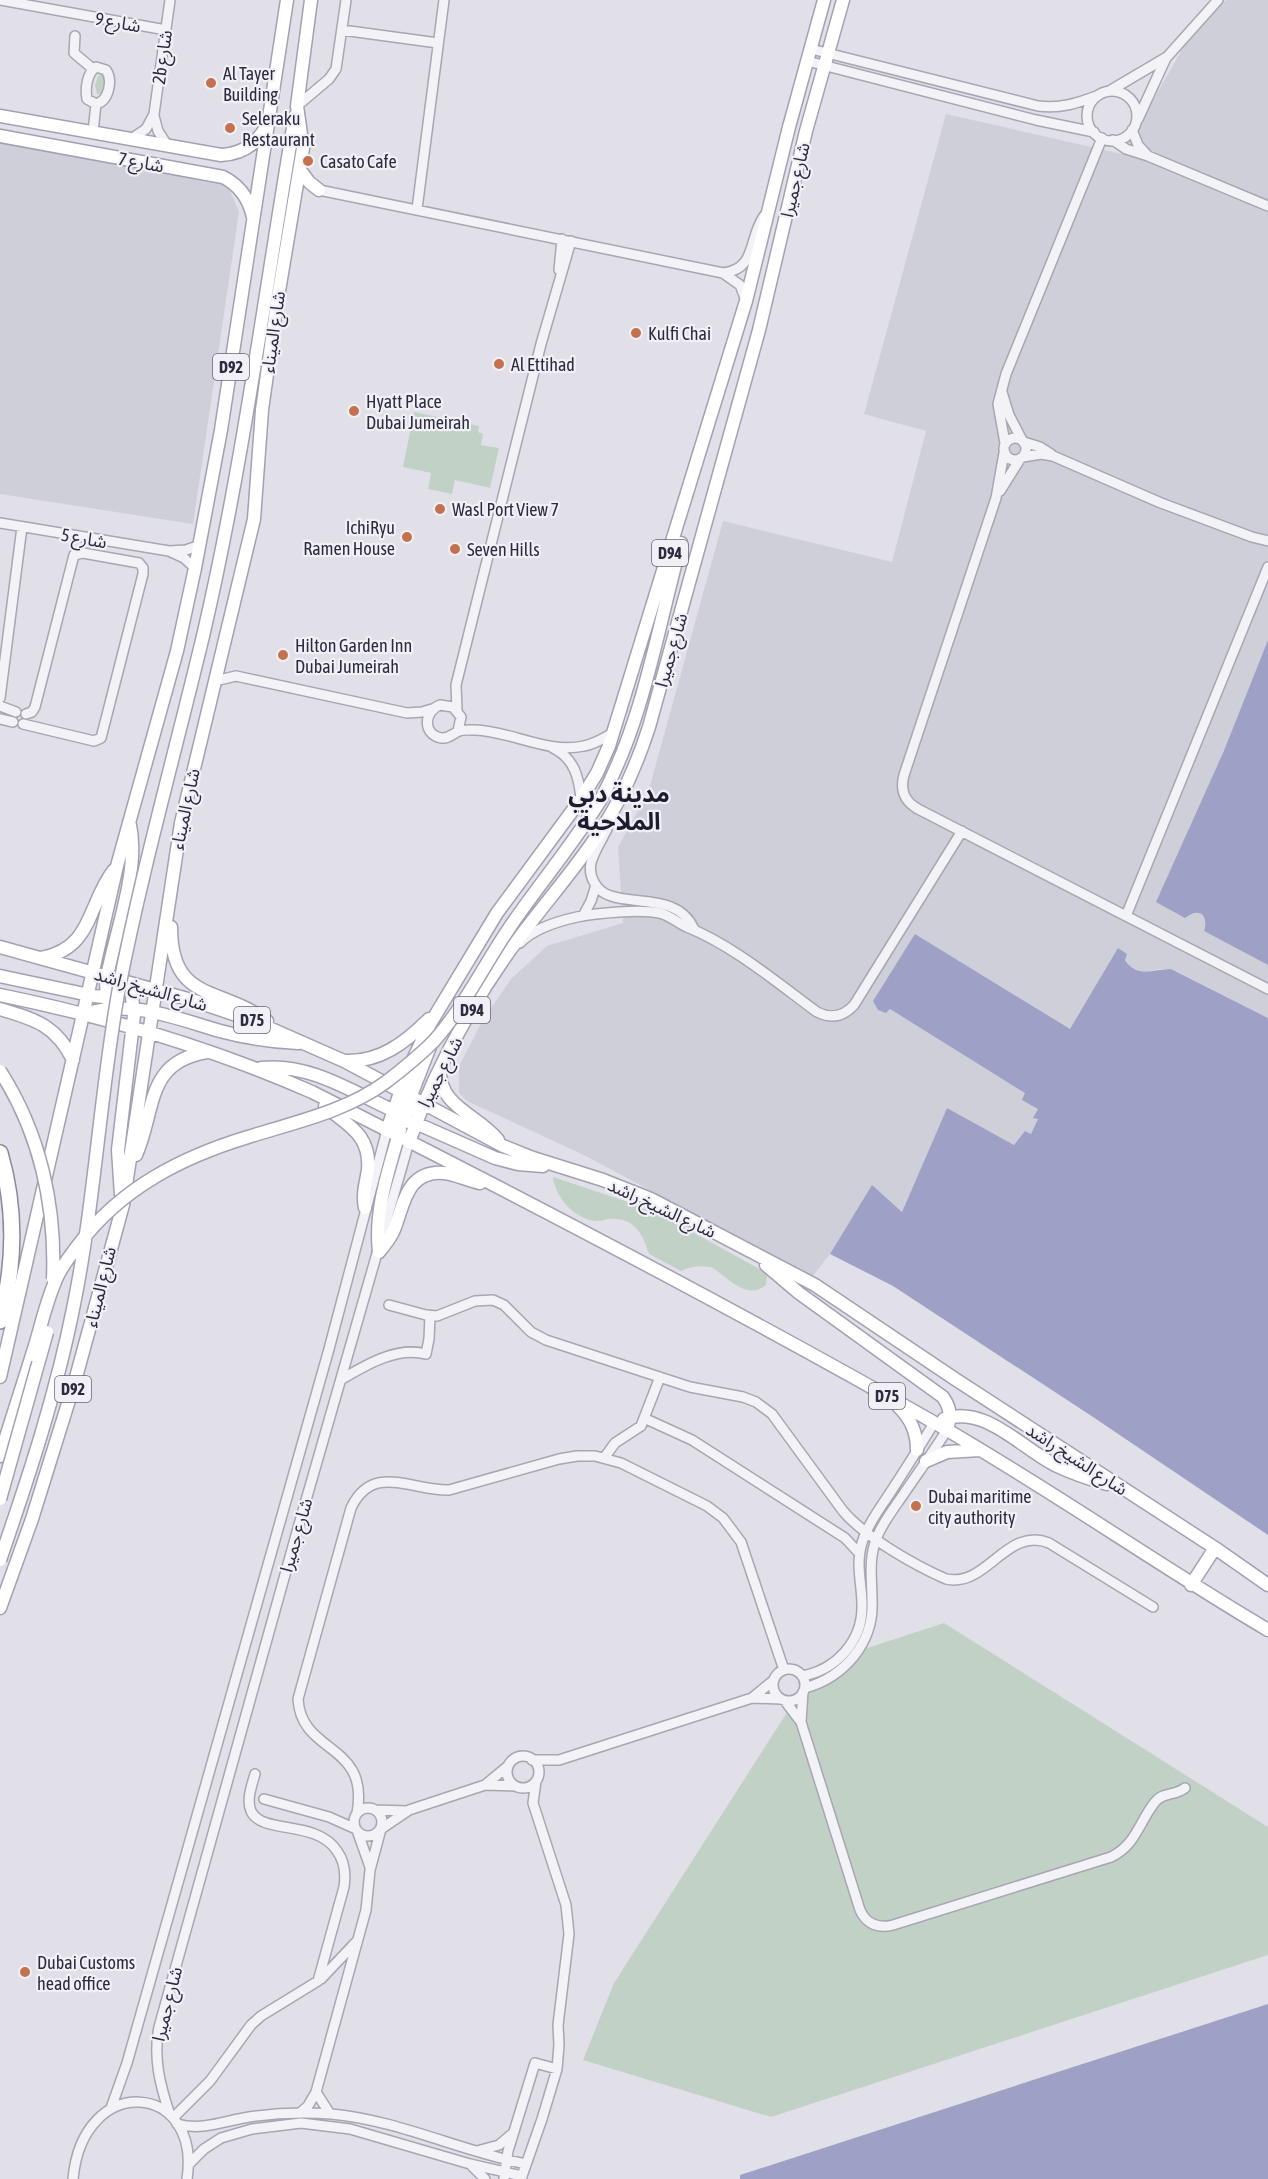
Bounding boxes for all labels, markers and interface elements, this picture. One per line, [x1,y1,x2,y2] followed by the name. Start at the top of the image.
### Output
[93,8,142,40] street label: شارع 9
[148,29,180,86] street label: 2b شارع
[223,63,278,105] place label: Al Tayer Building
[204,76,218,90] marker: Al Tayer Building
[242,108,315,150] place label: Seleraku Restaurant
[223,121,237,135] marker: Seleraku Restaurant
[776,140,818,220] street label: شارع جميرا
[116,148,165,180] street label: شارع 7
[320,151,397,172] place label: Casato Cafe
[301,154,315,168] marker: Casato Cafe
[257,290,293,375] street label: شارع الميناء
[648,323,711,344] place label: Kulfi Chai
[629,326,643,340] marker: Kulfi Chai
[213,354,249,380] road number: D92
[511,354,575,375] place label: Al Ettihad
[492,357,506,371] marker: Al Ettihad
[366,391,470,433] place label: Hyatt Place Dubai Jumeirah
[347,404,361,418] marker: Hyatt Place Dubai Jumeirah
[452,499,559,520] place label: Wasl Port View 7
[433,502,447,516] marker: Wasl Port View 7
[303,517,395,559] place label: IchiRyu Ramen House
[59,524,108,556] street label: شارع 5
[400,530,414,544] marker: IchiRyu Ramen House
[467,539,540,560] place label: Seven Hills
[652,540,688,566] road number: D94
[448,542,462,556] marker: Seven Hills
[650,610,695,691] street label: شارع جميرا
[295,635,412,677] place label: Hilton Garden Inn Dubai Jumeirah
[276,648,290,662] marker: Hilton Garden Inn Dubai Jumeirah
[166,766,208,852] street label: شارع الميناء
[568,780,670,836] district label: مدينة دبي الملاحية
[91,963,210,1019] street label: شارع الشيخ راشد
[454,997,490,1023] road number: D94
[234,1007,270,1033] road number: D75
[413,1033,470,1113] street label: شارع جميرا
[603,1174,719,1246] street label: شارع الشيخ راشد
[80,1244,124,1331] street label: شارع الميناء
[55,1376,91,1402] road number: D92
[869,1383,905,1409] road number: D75
[1020,1418,1132,1503] street label: شارع الشيخ راشد
[928,1486,1032,1528] place label: Dubai maritime city authority
[275,1495,320,1576] street label: شارع جميرا
[909,1499,923,1513] marker: Dubai maritime city authority
[37,1952,135,1994] place label: Dubai Customs head office
[148,1964,190,2044] street label: شارع جميرا
[18,1965,32,1979] marker: Dubai Customs head office

